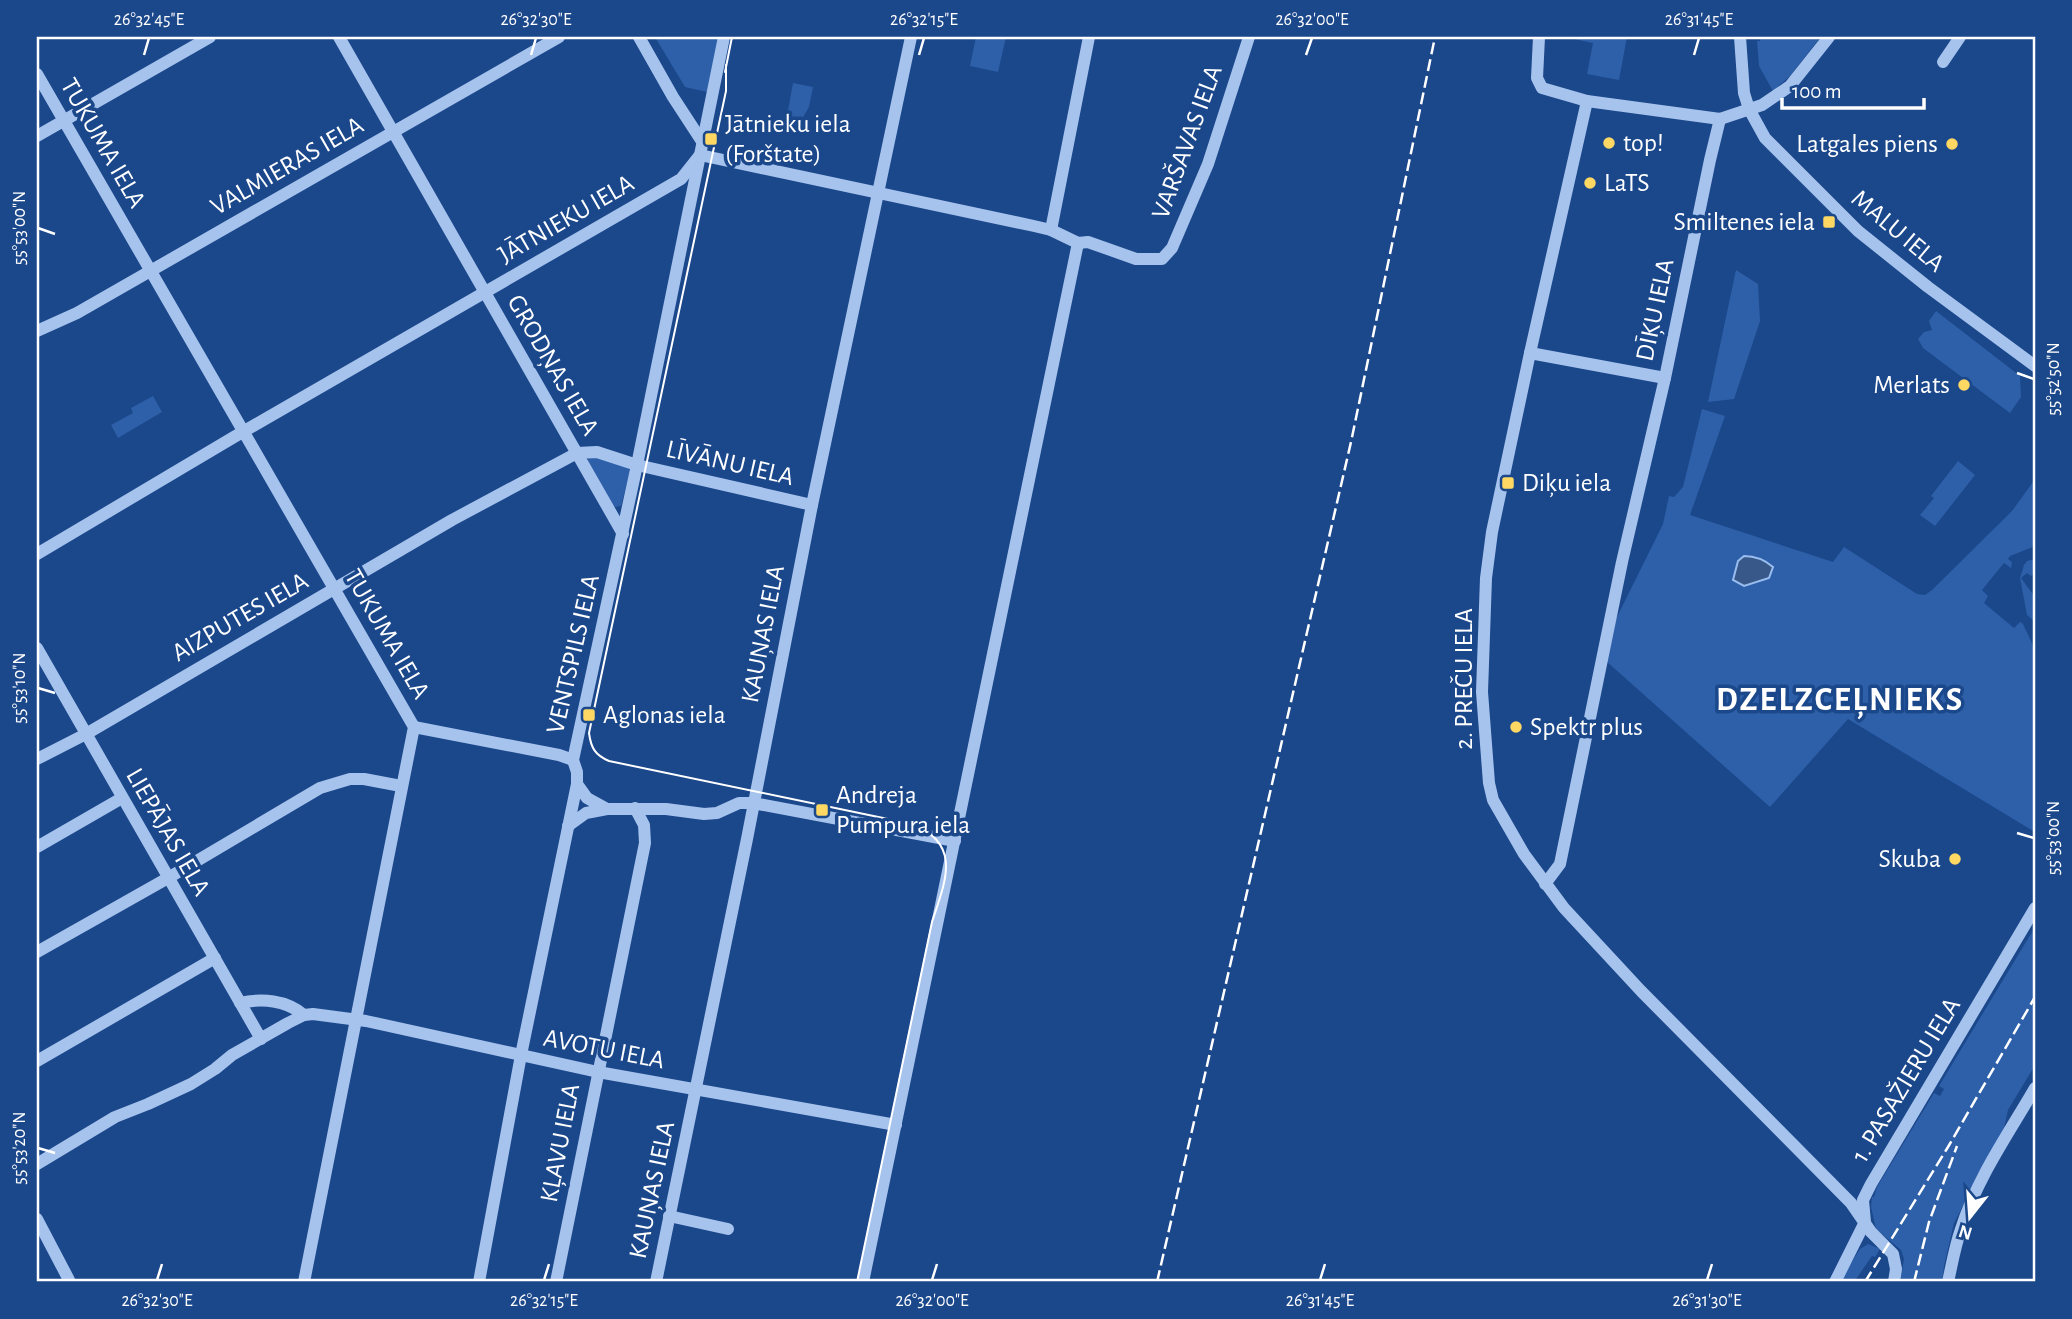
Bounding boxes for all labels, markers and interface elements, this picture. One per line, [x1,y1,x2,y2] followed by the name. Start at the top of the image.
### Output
[114,11,185,29] text: 26°32'45"E
[500,11,572,29] text: 26°32'30"E
[890,11,958,29] text: 26°32'15"E
[1275,11,1349,29] text: 26°32'00"E
[1665,11,1734,29] text: 26°31'45"E
[1146,61,1227,222] street label: VARŠAVAS IELA
[1782,66,1923,110] scale bar
[56,74,150,212] street label: TUKUMA IELA
[1792,81,1842,102] text: 100 m
[725,111,851,167] place label: Jātnieku iela (Forštate)
[206,112,368,220] street label: VALMIERAS IELA
[1623,130,1664,156] place label: top!
[703,131,719,147] marker: Jātnieku iela (Forštate)
[1796,131,1938,157] place label: Latgales piens
[1601,135,1617,151] marker: top!
[1944,136,1960,152] marker: Latgales piens
[493,169,638,268] street label: JĀTNIEKU IELA
[1604,170,1650,196] place label: LaTS
[1582,175,1598,191] marker: LaTS
[1847,185,1949,277] street label: MALU IELA
[11,191,29,265] text: 55°53'00"N
[1674,209,1815,235] place label: Smiltenes iela
[1821,214,1837,230] marker: Smiltenes iela
[1631,256,1680,364] street label: DĪĶU IELA
[501,290,604,441] street label: GRODŅAS IELA
[2045,342,2063,416] text: 55°52'50"N
[1873,372,1950,398] place label: Merlats
[1956,377,1972,393] marker: Merlats
[664,435,797,490] street label: LĪVĀNU IELA
[1522,470,1611,498] place label: Diķu iela
[1500,475,1516,491] marker: Diķu iela
[737,563,791,705] street label: KAUŅAS IELA
[340,565,434,703] street label: TUKUMA IELA
[167,568,313,666] street label: AIZPUTES IELA
[542,572,604,736] street label: VENTSPILS IELA
[1450,608,1477,750] street label: 2. PREČU IELA
[11,652,29,724] text: 55°53'10"N
[1716,684,1964,720] district label: DZELZCEĻNIEKS
[603,702,726,728] place label: Aglonas iela
[581,707,597,723] marker: Aglonas iela
[1530,714,1643,740] place label: Spektr plus
[1508,719,1524,735] marker: Spektr plus
[121,763,216,900] street label: LIEPĀJAS IELA
[836,782,970,838] place label: Andreja Pumpura iela
[2045,801,2063,875] text: 55°53'00"N
[814,802,830,818] marker: Andreja Pumpura iela
[1878,846,1941,872] place label: Skuba
[1947,851,1963,867] marker: Skuba
[1846,993,1965,1167] street label: 1. PASAŽIERU IELA
[541,1025,667,1073] street label: AVOTU IELA
[536,1082,586,1205] street label: KĻAVU IELA
[11,1111,29,1185] text: 55°53'20"N
[625,1119,681,1261] street label: KAUŅAS IELA
[1936,1182,2006,1252] north arrow
[1956,1221,1975,1243] text: N
[121,1292,193,1310] text: 26°32'30"E
[510,1292,578,1310] text: 26°32'15"E
[895,1292,969,1310] text: 26°32'00"E
[1286,1292,1355,1310] text: 26°31'45"E
[1672,1292,1742,1310] text: 26°31'30"E

